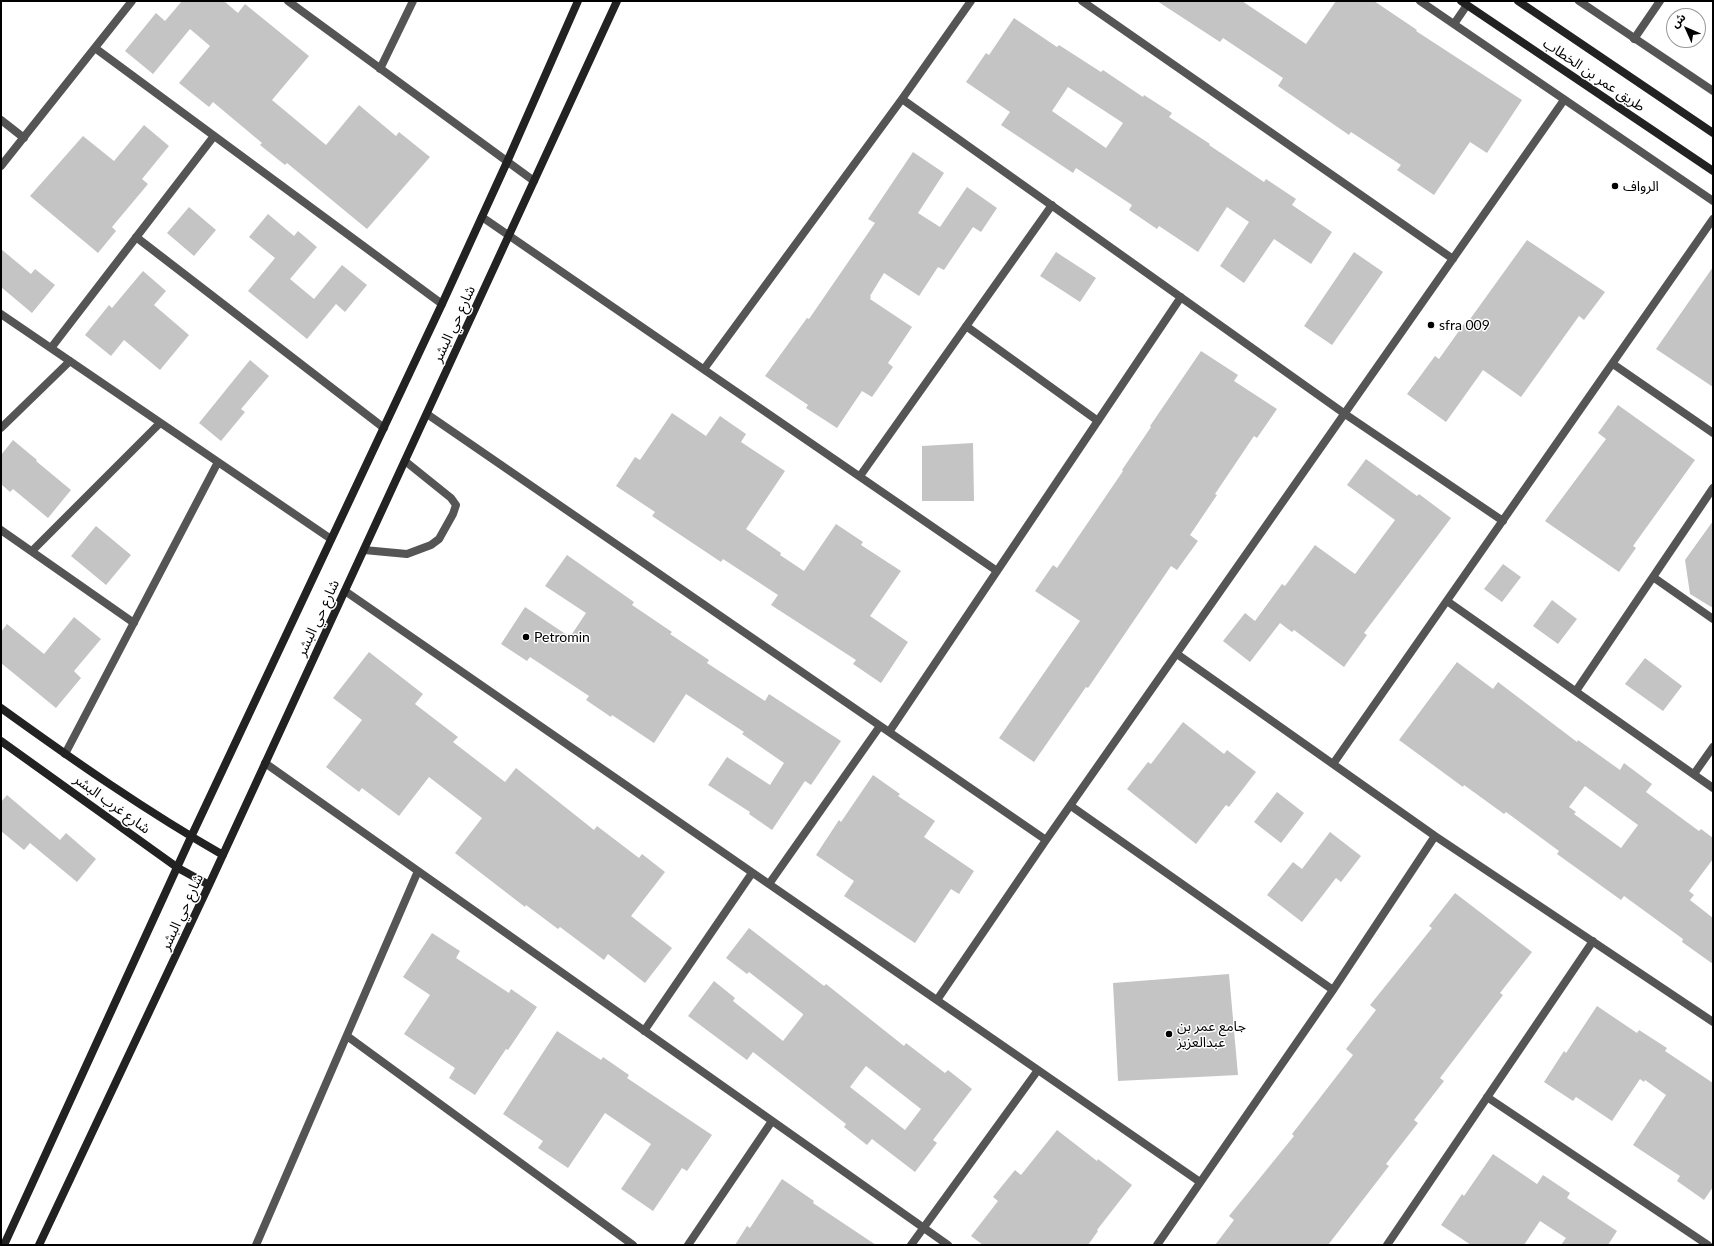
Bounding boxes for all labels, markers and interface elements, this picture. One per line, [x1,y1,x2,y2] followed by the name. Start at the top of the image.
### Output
[1666,8,1706,48] north arrow
[1668,10,1688,30] text: ش
[1540,35,1648,115] street label: طريق عمر بن الخطاب
[1623,178,1659,194] place label: الرواف
[1610,181,1620,191] marker: الرواف
[429,283,479,365] street label: شارع حي البشر
[1439,317,1490,333] place label: sfra 009
[1426,320,1436,330] marker: sfra 009
[293,577,343,659] street label: شارع حي البشر
[534,629,590,645] place label: Petromin
[521,632,531,642] marker: Petromin
[71,771,153,837] street label: شارع غرب البشر
[157,871,207,953] street label: شارع حي البشر
[1177,1018,1246,1050] place label: جامع عمر بن عبدالعزيز
[1164,1029,1174,1039] marker: جامع عمر بن عبدالعزيز

